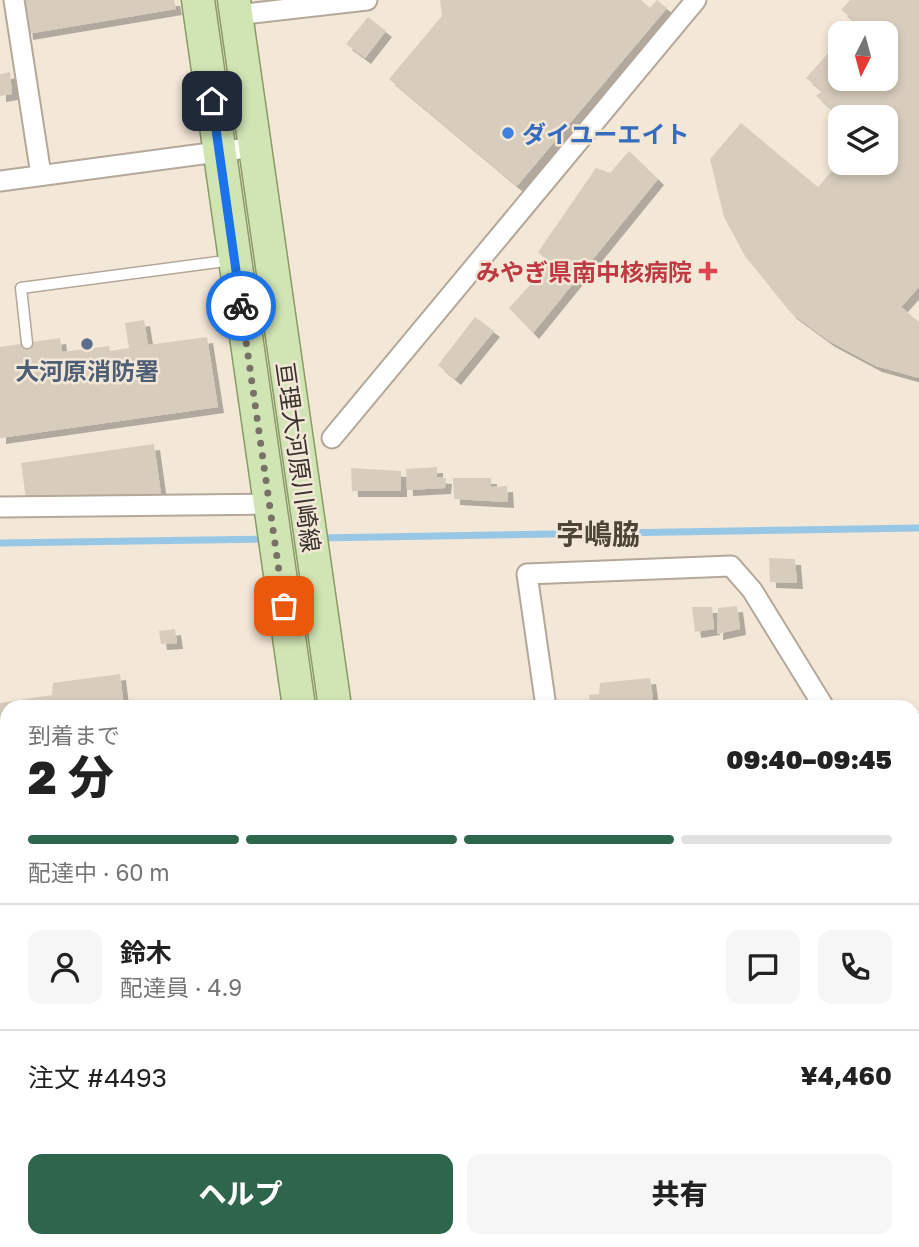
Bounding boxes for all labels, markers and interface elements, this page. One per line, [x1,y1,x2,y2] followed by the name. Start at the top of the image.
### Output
[828,21,898,91] north arrow
[828,21,898,175] map controls
[182,71,242,131] pin
[193,82,231,120] icon: home
[828,105,898,175] button: layers
[522,119,690,148] place label: ダイユーエイト
[500,125,516,141] marker: ダイユーエイト
[476,257,692,286] place label: みやぎ県南中核病院
[698,261,718,281] marker: みやぎ県南中核病院
[206,271,276,341] courier
[222,287,260,325] icon: bike
[79,336,95,352] marker: 大河原消防署
[15,356,159,385] place label: 大河原消防署
[271,360,327,554] street label: 亘理大河原川崎線
[556,517,640,550] district label: 字嶋脇
[254,576,314,636] pin
[265,587,303,625] icon: bag
[28,721,120,749] text: 到着まで
[726,744,892,775] text: 09:40–09:45
[28,749,114,804] text: 2 分
[28,858,170,886] text: 配達中 · 60 m
[28,930,102,1004] button: person
[726,930,800,1004] button: chat
[818,930,892,1004] button: phone
[120,937,172,968] text: 鈴木
[120,973,242,1001] text: 配達員 · 4.9
[801,1060,892,1091] text: ¥4,460
[28,1062,167,1093] text: 注文 #4493
[28,1154,453,1234] button: ヘルプ
[467,1154,892,1234] button: 共有

